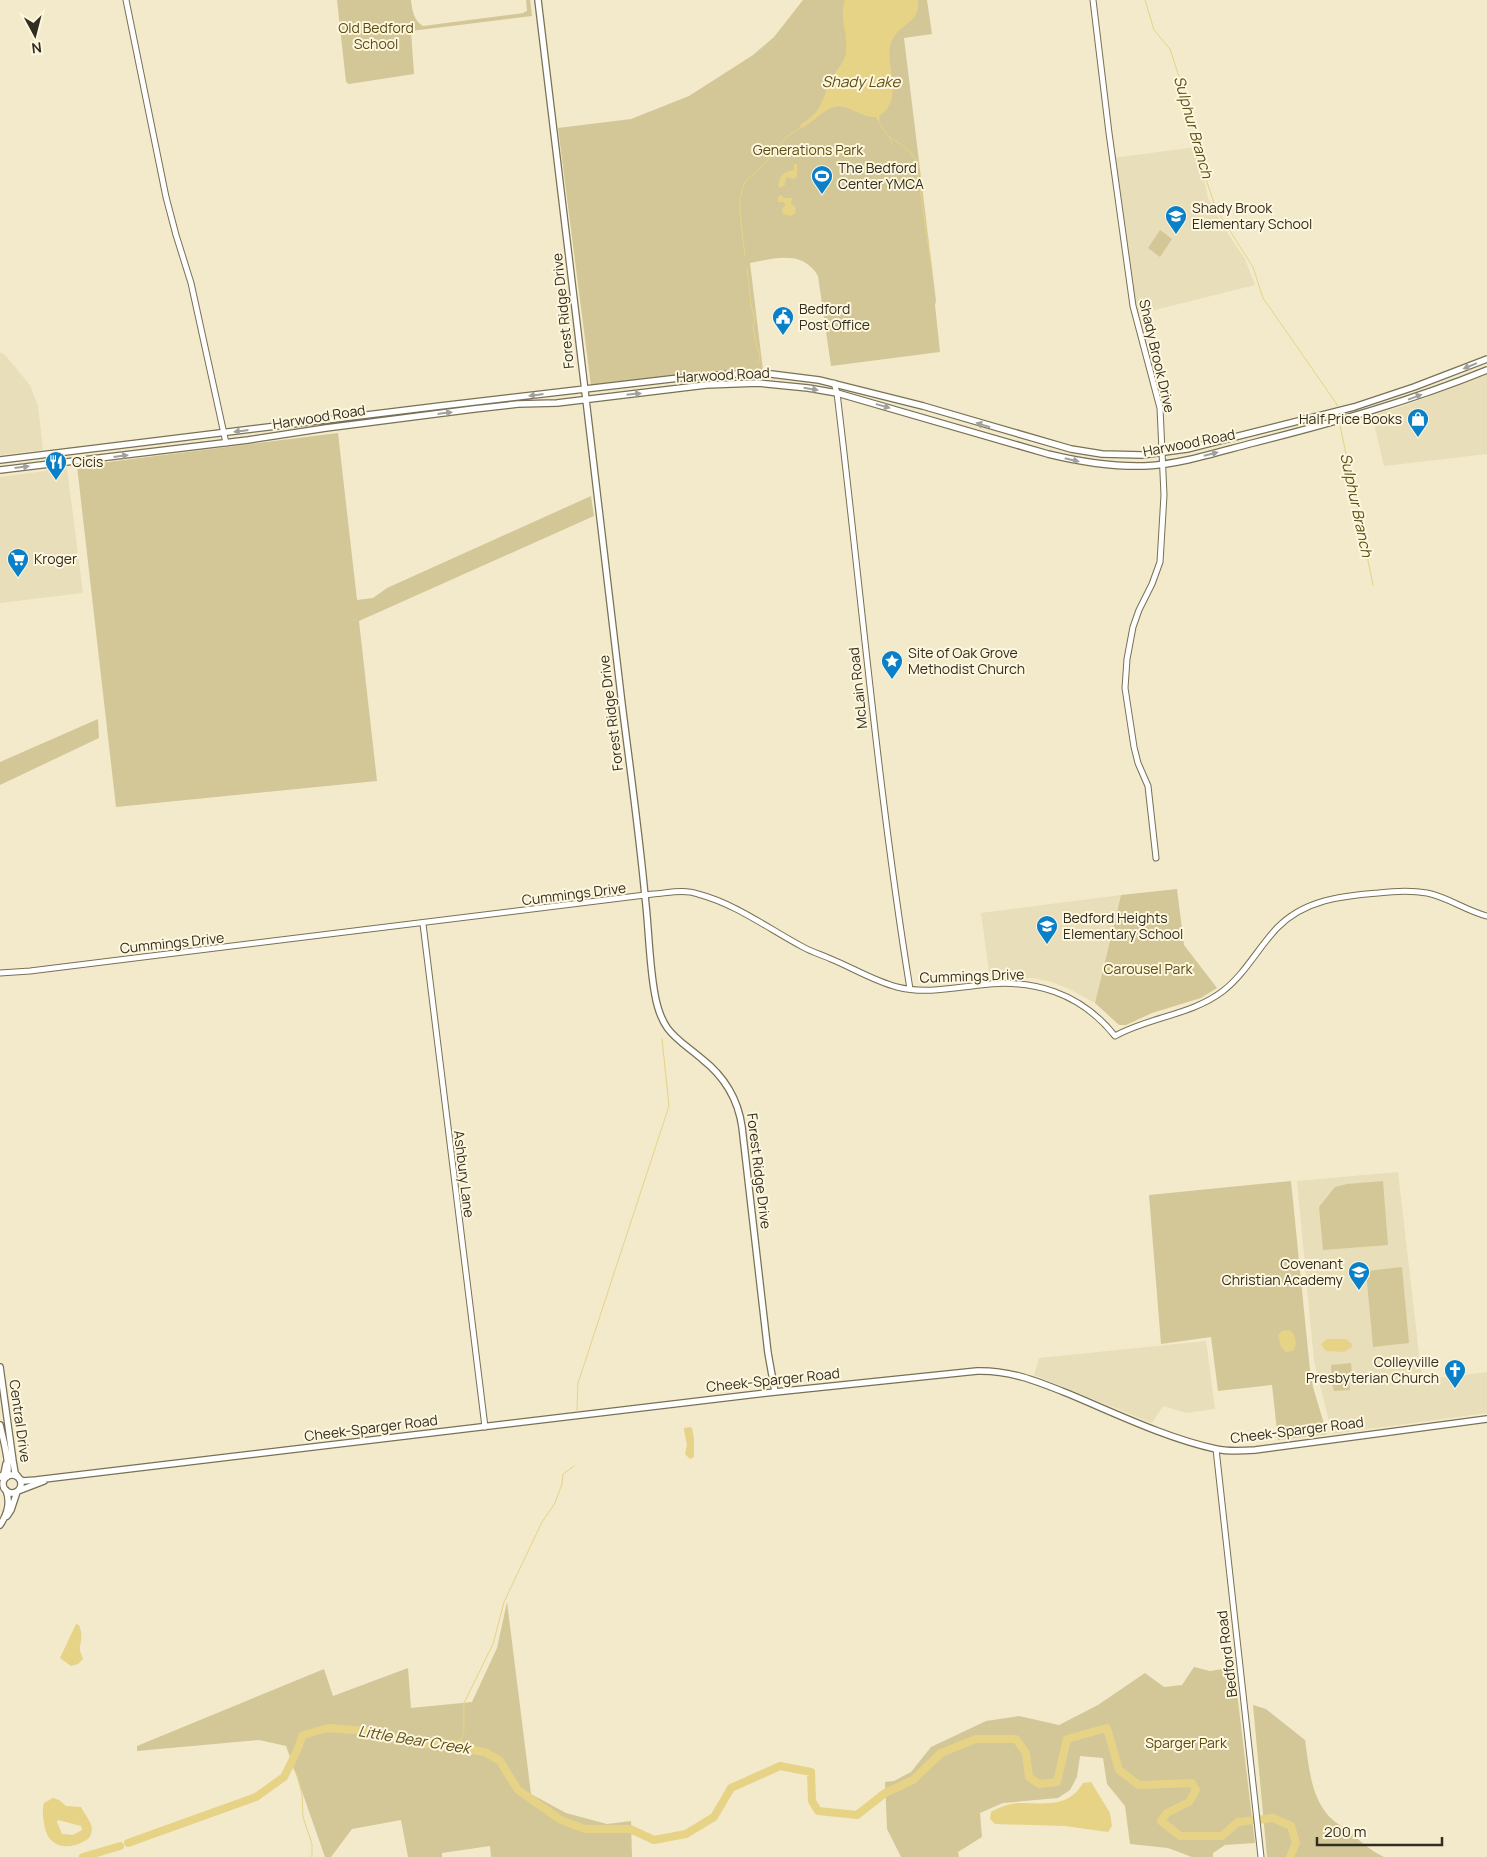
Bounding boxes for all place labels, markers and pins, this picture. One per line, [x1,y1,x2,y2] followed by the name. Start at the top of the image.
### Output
[838,158,924,193] place label: The Bedford Center YMCA
[810,164,834,195] sports icon: The Bedford Center YMCA
[1192,198,1312,233] place label: Shady Brook Elementary School
[1164,204,1188,235] school or university icon: Shady Brook Elementary School
[799,299,870,334] place label: Bedford Post Office
[771,305,795,336] public building icon: Bedford Post Office
[1406,407,1430,438] shop icon: Half Price Books
[1299,409,1402,428] place label: Half Price Books
[44,450,68,481] restaurant icon: Cicis
[72,452,103,471] place label: Cicis
[6,547,30,578] supermarket icon: Kroger
[34,549,77,568] place label: Kroger
[908,643,1025,678] place label: Site of Oak Grove Methodist Church
[880,649,904,680] place icon: Site of Oak Grove Methodist Church
[1063,908,1183,943] place label: Bedford Heights Elementary School
[1035,914,1059,945] school or university icon: Bedford Heights Elementary School
[1222,1254,1344,1289] place label: Covenant Christian Academy
[1347,1260,1371,1291] school or university icon: Covenant Christian Academy
[1306,1352,1439,1387] place label: Colleyville Presbyterian Church
[1443,1358,1467,1389] church icon: Colleyville Presbyterian Church

